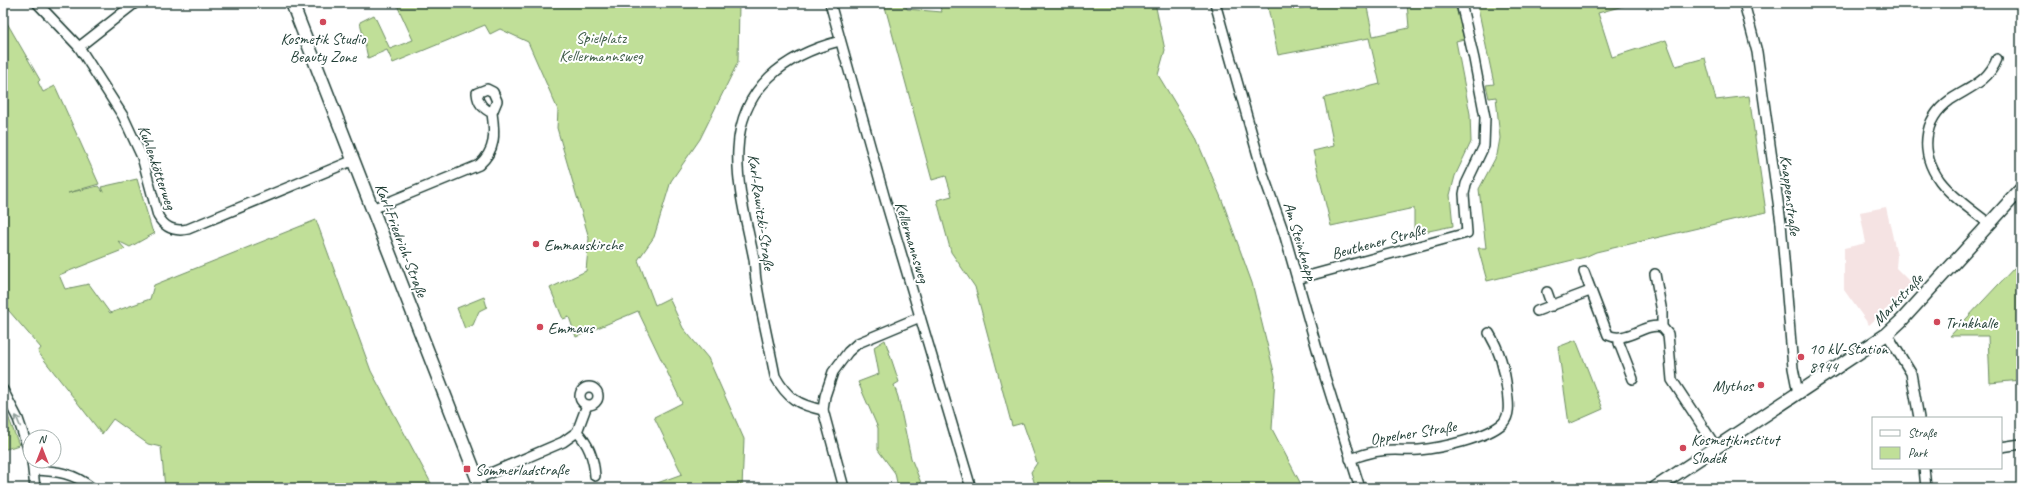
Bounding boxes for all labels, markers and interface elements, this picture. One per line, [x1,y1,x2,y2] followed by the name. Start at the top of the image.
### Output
[318,17,328,27] marker: Kosmetik Studio Beauty Zone
[559,28,644,66] park label: Spielplatz Kellermannsweg
[280,29,367,67] place label: Kosmetik Studio Beauty Zone
[133,123,181,213] street label: Kuhlenkötterweg
[743,153,779,273] street label: Karl-Rawitzki-Straße
[1775,154,1805,238] street label: Knappenstraße
[370,181,433,302] street label: Karl-Friedrich-Straße
[890,199,934,286] street label: Kellermannsweg
[1279,200,1322,284] street label: Am Steinknapp
[1329,219,1429,264] street label: Beuthener Straße
[544,235,625,255] place label: Emmauskirche
[531,239,541,249] marker: Emmauskirche
[1868,268,1929,330] street label: Markstraße
[1945,313,1999,333] place label: Trinkhalle
[1932,317,1942,327] marker: Trinkhalle
[548,318,595,338] place label: Emmaus
[535,322,545,332] marker: Emmaus
[1809,339,1888,377] place label: 10 kV-Station 8944
[1796,352,1806,362] marker: 10 kV-Station 8944
[1713,376,1755,396] place label: Mythos
[1756,380,1766,390] marker: Mythos
[14,416,22,428] one-way arrow
[1369,416,1460,450] street label: Oppelner Straße
[1872,417,2002,469] legend
[1908,425,1937,441] text: Straße
[22,429,62,469] north arrow
[1691,430,1782,468] place label: Kosmetikinstitut Sladek
[39,432,48,446] text: N
[1678,443,1688,453] marker: Kosmetikinstitut Sladek
[1908,445,1929,461] text: Park
[475,460,570,480] place label: Sommerladstraße
[462,464,472,474] marker: Sommerladstraße

